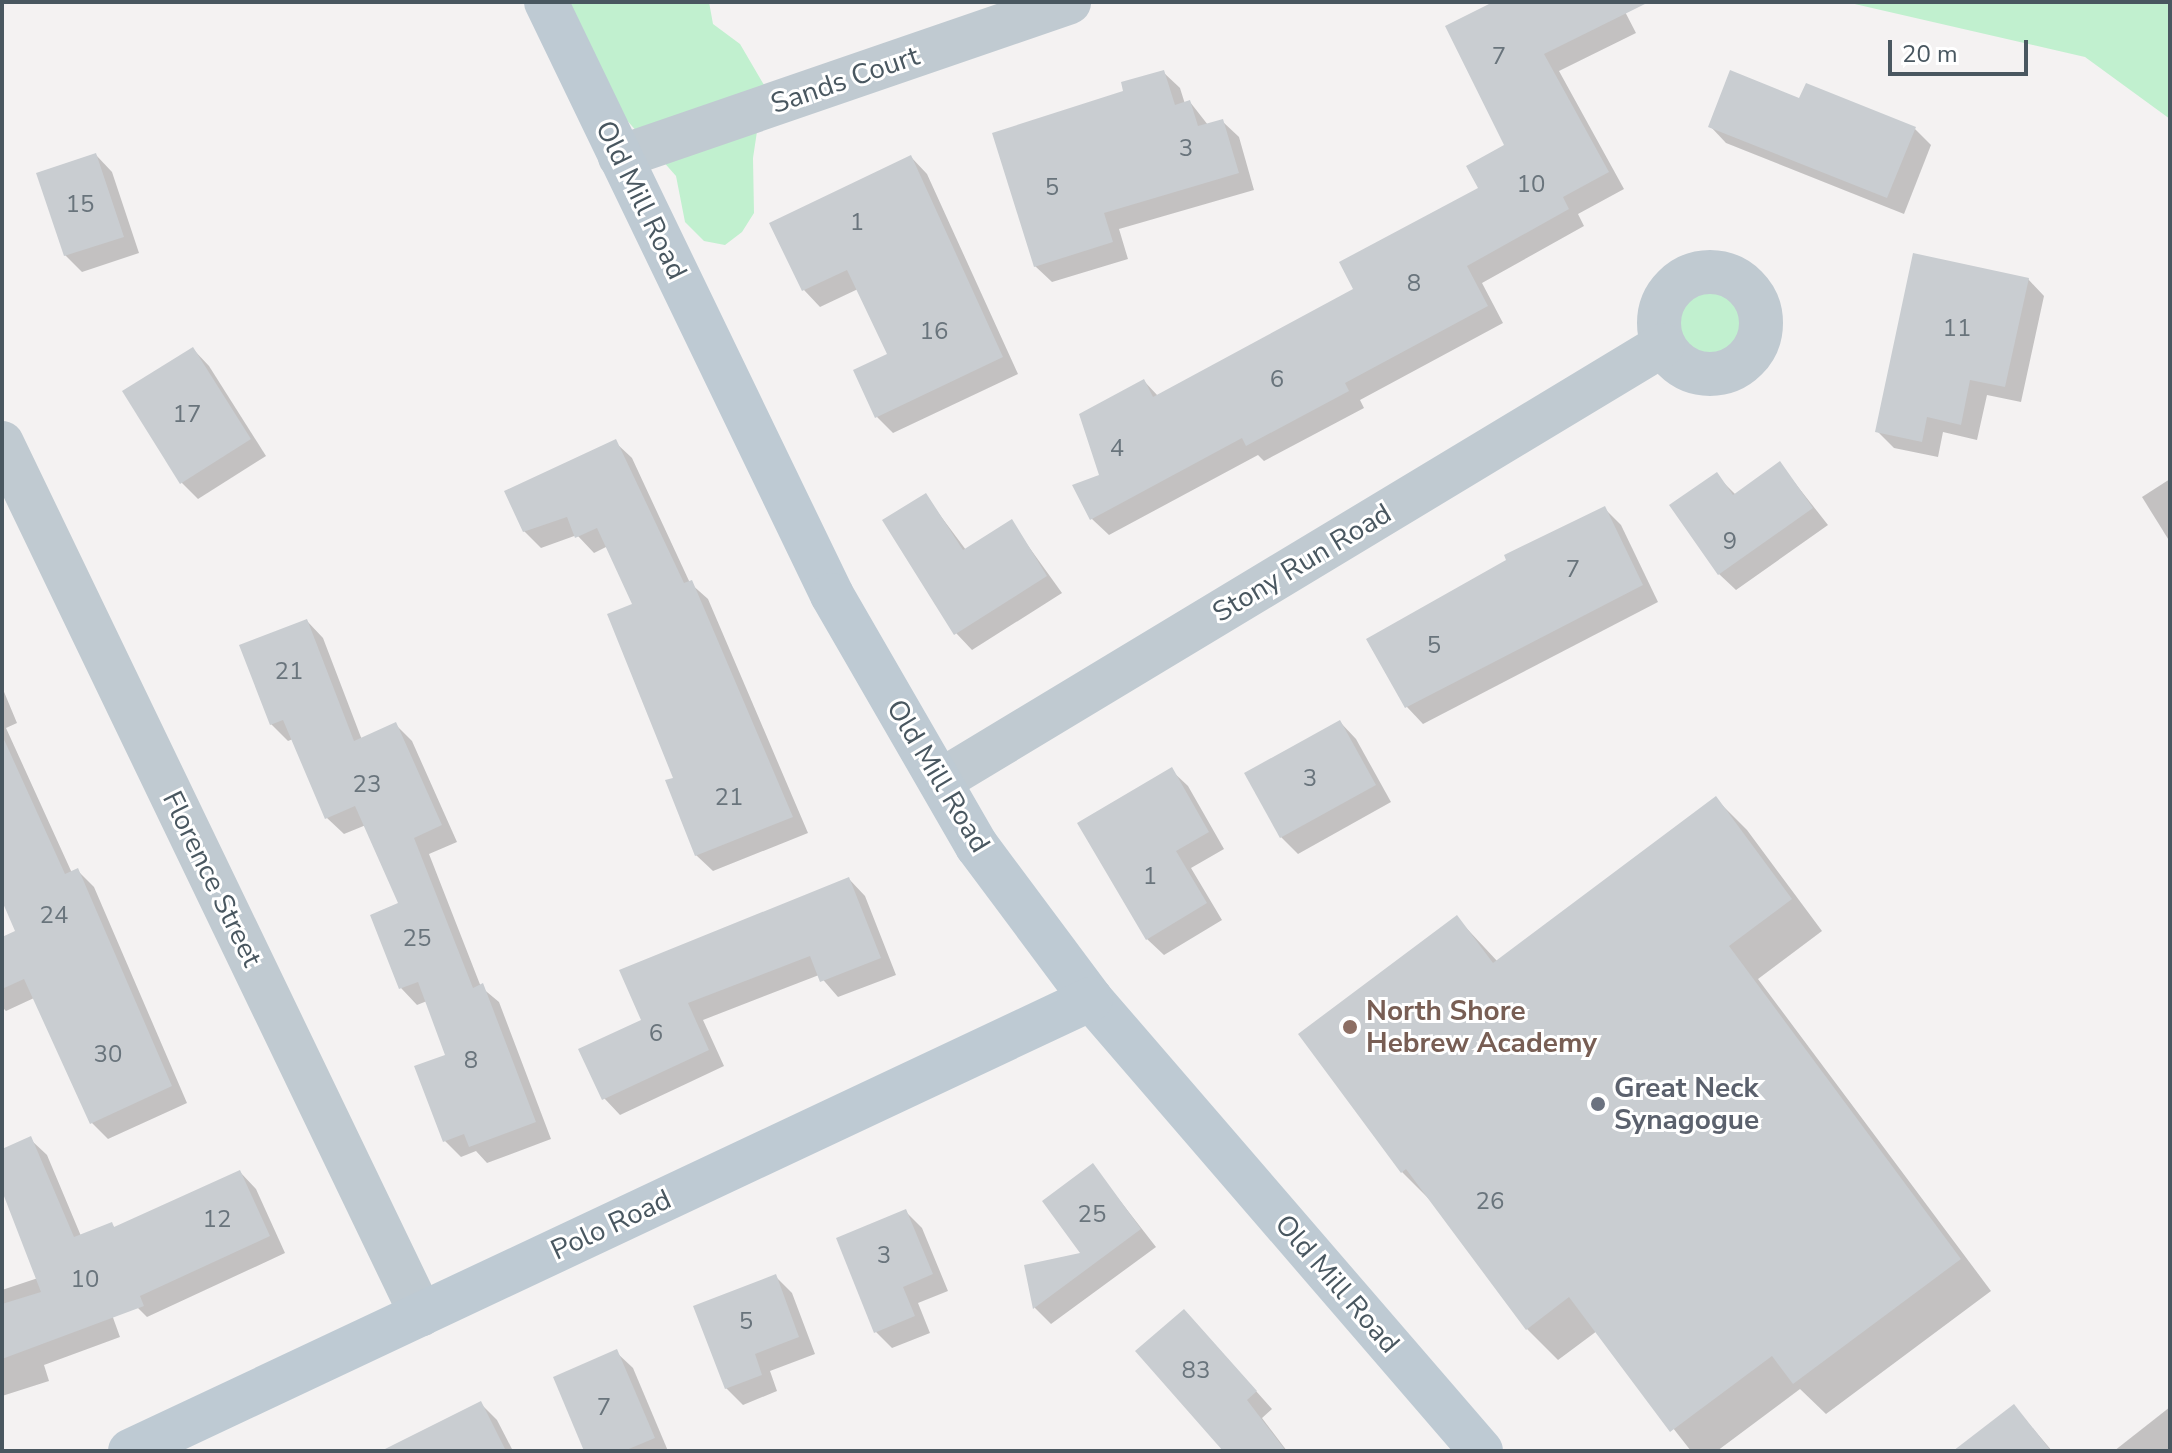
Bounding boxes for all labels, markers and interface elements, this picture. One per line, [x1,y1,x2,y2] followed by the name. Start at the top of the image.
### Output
[1892,24,2032,74] scale bar
[1902,38,1958,70] text: 20 m
[766,39,924,121] street label: Sands Court
[1492,43,1506,71] house number: 7
[588,115,694,285] street label: Old Mill Road
[1179,135,1193,163] house number: 3
[1517,171,1545,199] house number: 10
[1045,174,1059,202] house number: 5
[66,191,94,219] house number: 15
[850,209,864,237] house number: 1
[1407,270,1421,298] house number: 8
[1943,315,1971,343] house number: 11
[920,318,948,346] house number: 16
[1270,366,1284,394] house number: 6
[173,401,201,429] house number: 17
[1110,435,1124,463] house number: 4
[1207,496,1397,630] street label: Stony Run Road
[1723,528,1737,556] house number: 9
[1566,556,1580,584] house number: 7
[1427,632,1441,660] house number: 5
[275,658,303,686] house number: 21
[879,693,997,859] street label: Old Mill Road
[1303,765,1317,793] house number: 3
[353,771,381,799] house number: 23
[715,784,743,812] house number: 21
[155,786,269,972] street label: Florence Street
[1143,863,1157,891] house number: 1
[40,902,68,930] house number: 24
[403,925,431,953] house number: 25
[1366,994,1597,1060] place label: North Shore Hebrew Academy
[1341,1018,1359,1036] marker: North Shore Hebrew Academy
[649,1020,663,1048] house number: 6
[94,1041,122,1069] house number: 30
[464,1047,478,1075] house number: 8
[1614,1071,1759,1137] place label: Great Neck Synagogue
[1589,1095,1607,1113] marker: Great Neck Synagogue
[546,1183,676,1267] street label: Polo Road
[1476,1188,1504,1216] house number: 26
[1078,1201,1106,1229] house number: 25
[203,1206,231,1234] house number: 12
[1268,1208,1406,1360] street label: Old Mill Road
[877,1242,891,1270] house number: 3
[71,1266,99,1294] house number: 10
[739,1308,753,1336] house number: 5
[1182,1357,1210,1385] house number: 83
[597,1394,611,1422] house number: 7

